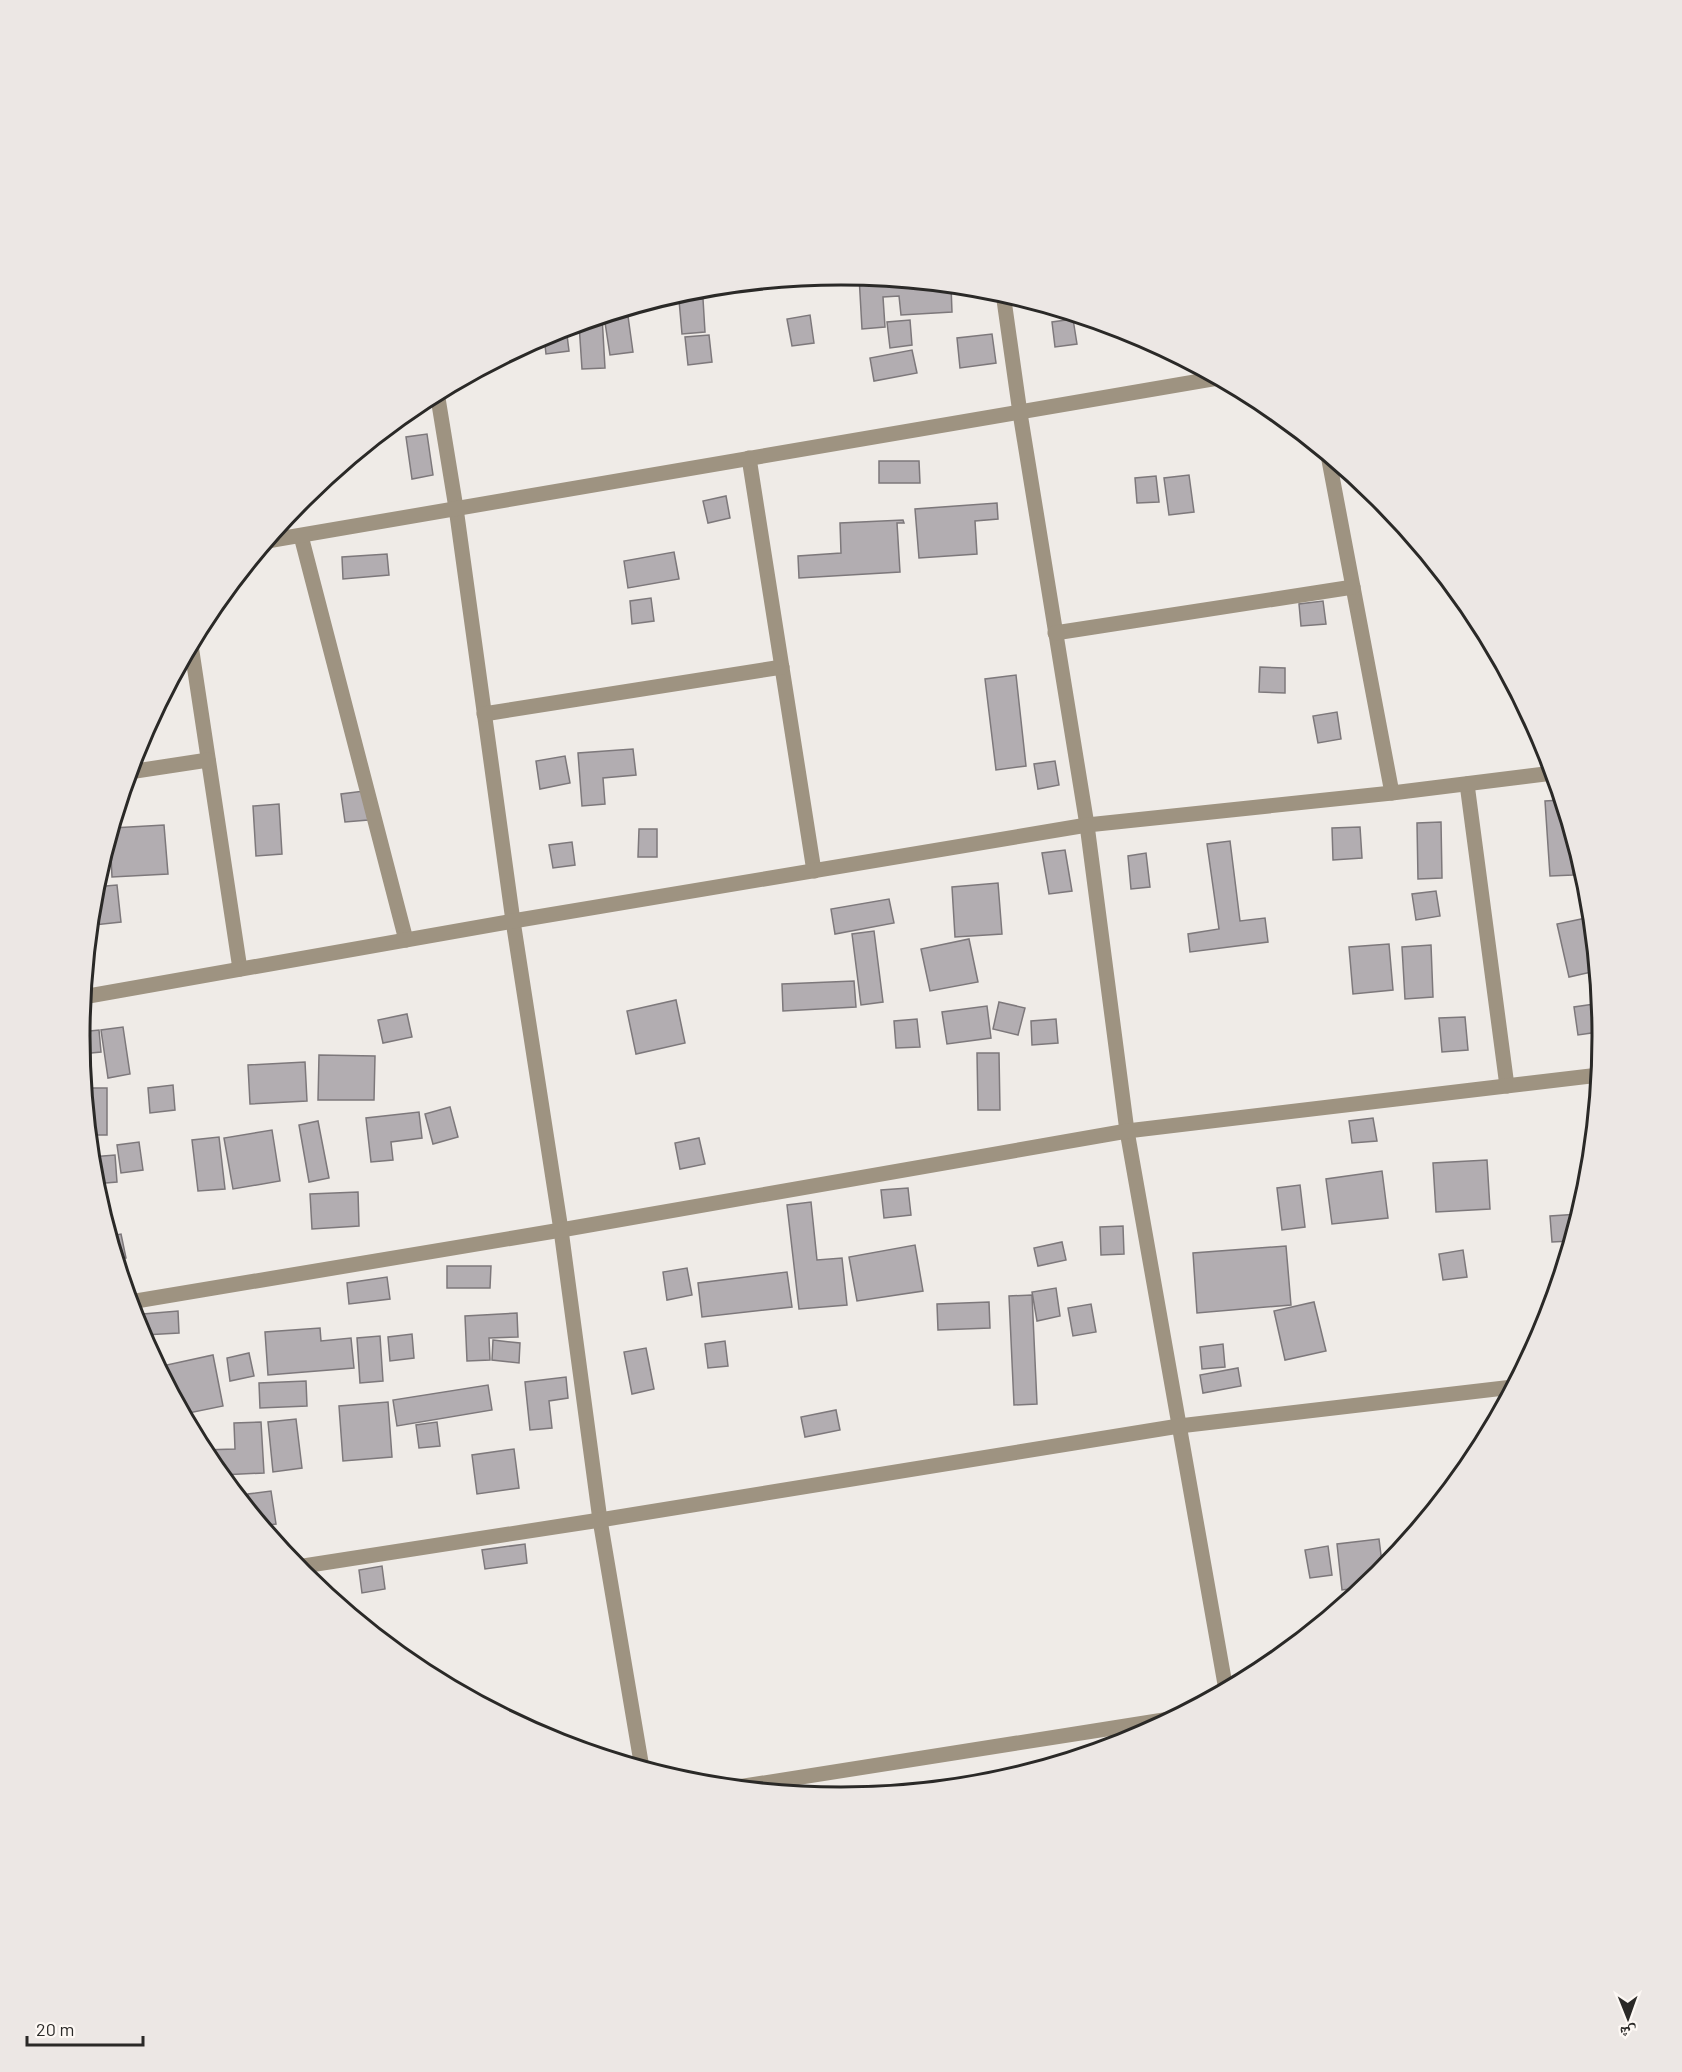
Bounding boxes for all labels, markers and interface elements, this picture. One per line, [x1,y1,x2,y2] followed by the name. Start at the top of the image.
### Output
[1598,1988,1658,2048] north arrow
[27,2009,142,2047] scale bar
[36,2018,74,2040] text: 20 m
[1620,2023,1637,2043] text: ش

